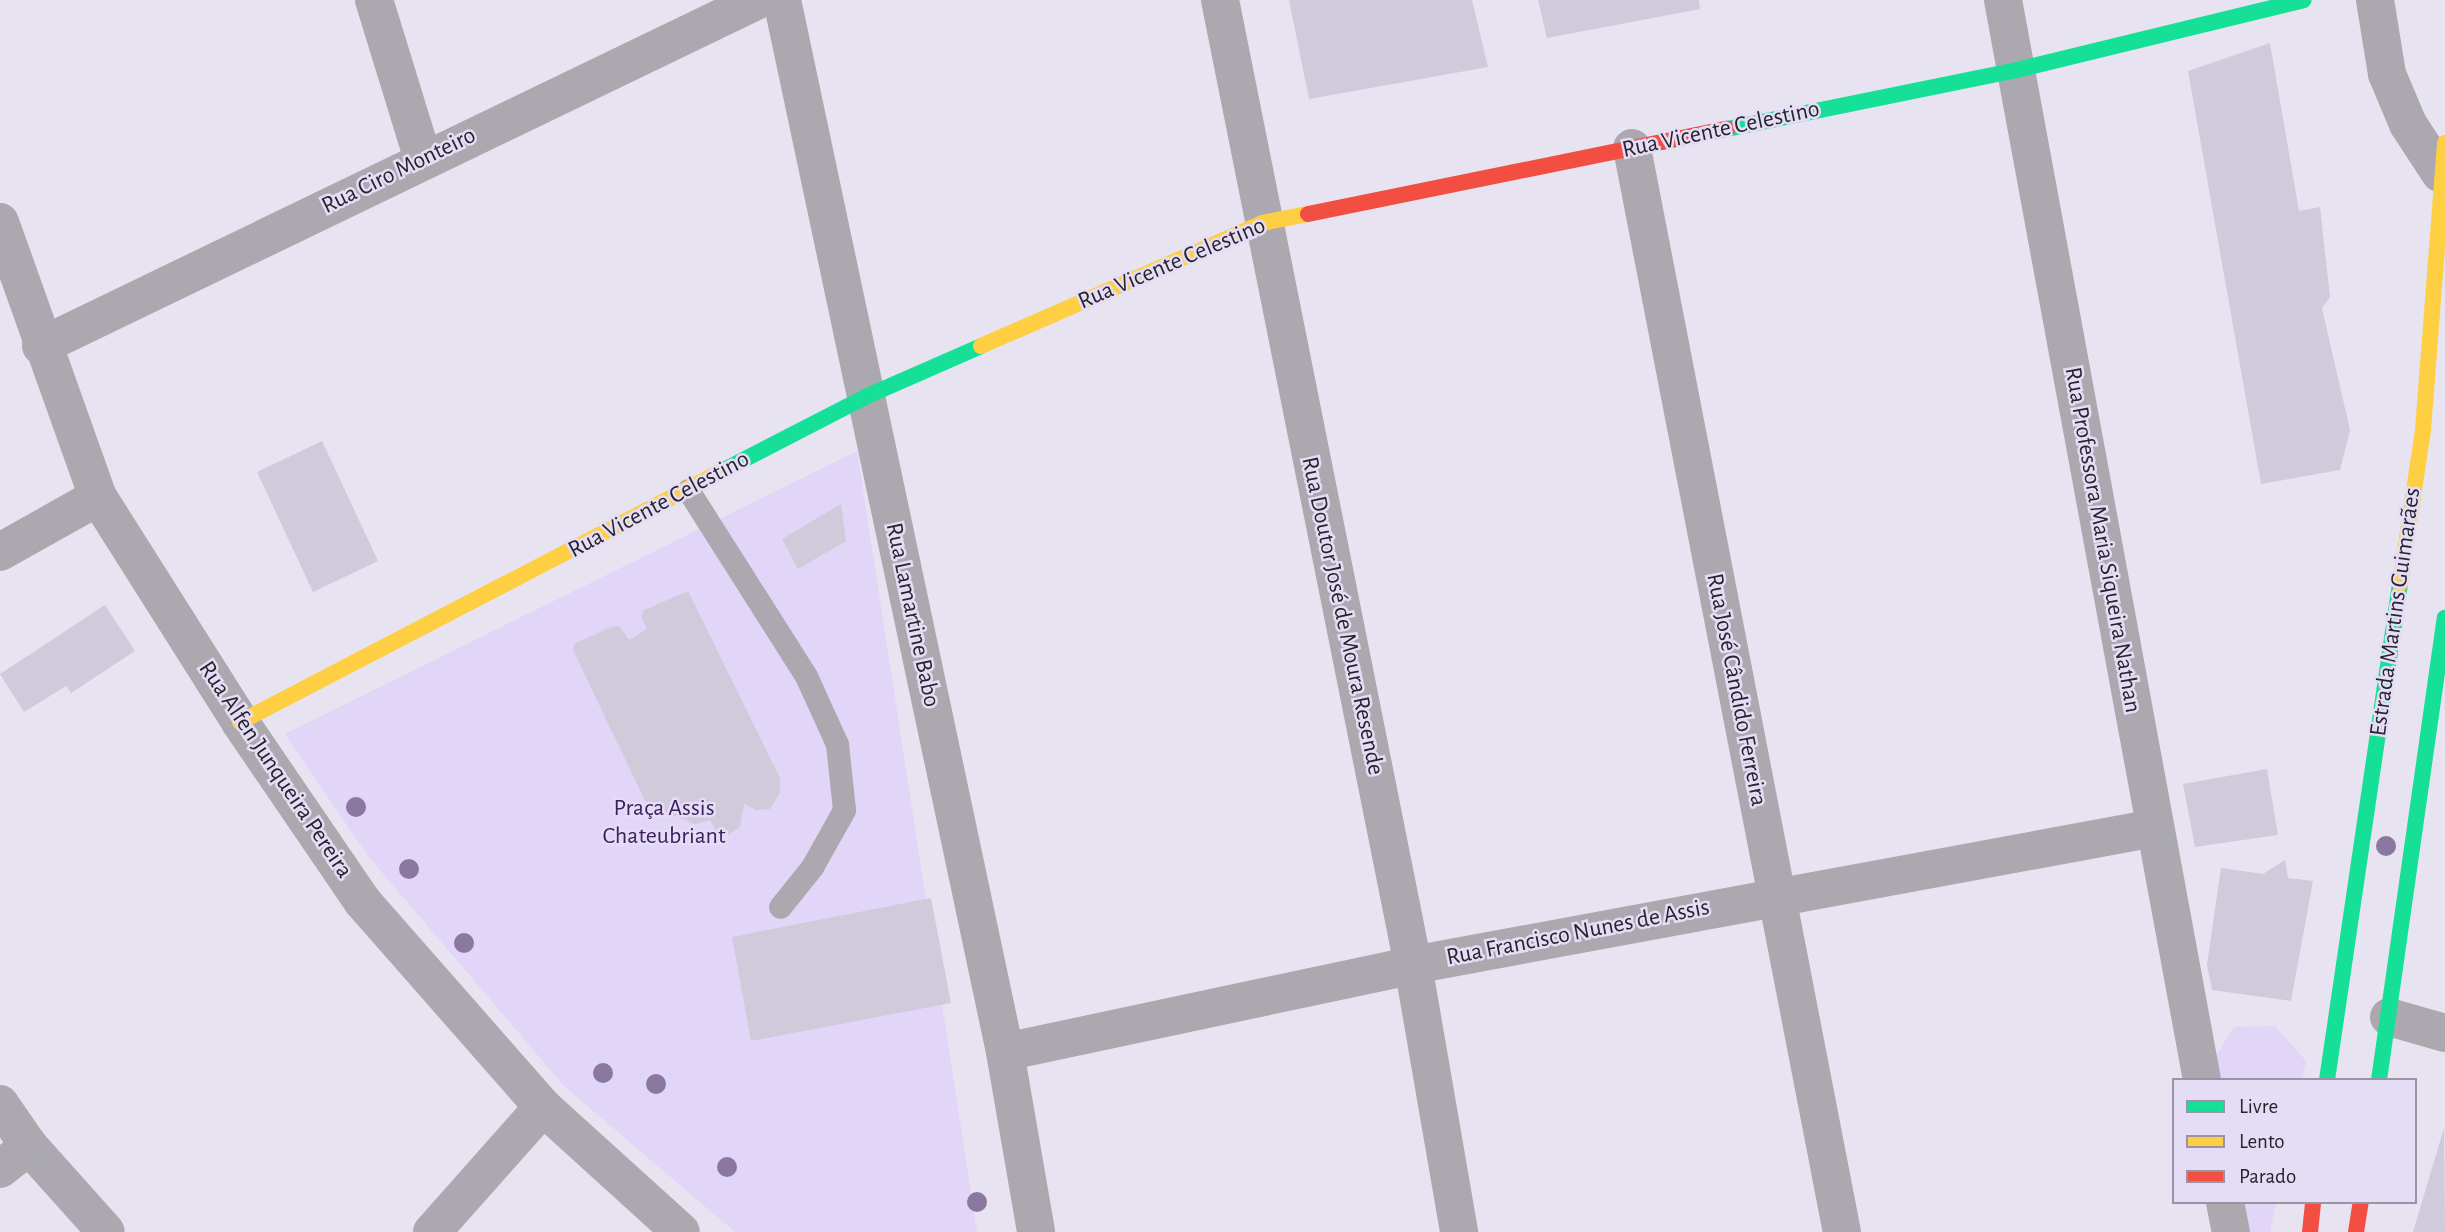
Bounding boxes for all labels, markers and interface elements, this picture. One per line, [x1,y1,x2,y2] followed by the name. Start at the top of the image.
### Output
[1620,95,1822,165] street label: Rua Vicente Celestino
[317,121,481,221] street label: Rua Ciro Monteiro
[1074,211,1270,317] street label: Rua Vicente Celestino
[2057,365,2147,715] street label: Rua Professora Maria Siqueira Nathan
[563,445,755,565] street label: Rua Vicente Celestino
[1294,454,1390,778] street label: Rua Doutor José de Moura Resende
[2364,486,2428,738] street label: Estrada Martins Guimarães
[878,520,946,710] street label: Rua Lamartine Babo
[1699,571,1773,809] street label: Rua José Cândido Ferreira
[192,656,358,884] street label: Rua Alfen Junqueira Pereira
[602,795,726,851] park label: Praça Assis Chateubriant
[1444,893,1712,973] street label: Rua Francisco Nunes de Assis
[2172,1078,2417,1204] legend
[2239,1096,2278,1117] text: Livre
[2239,1131,2285,1152] text: Lento
[2239,1166,2296,1187] text: Parado

